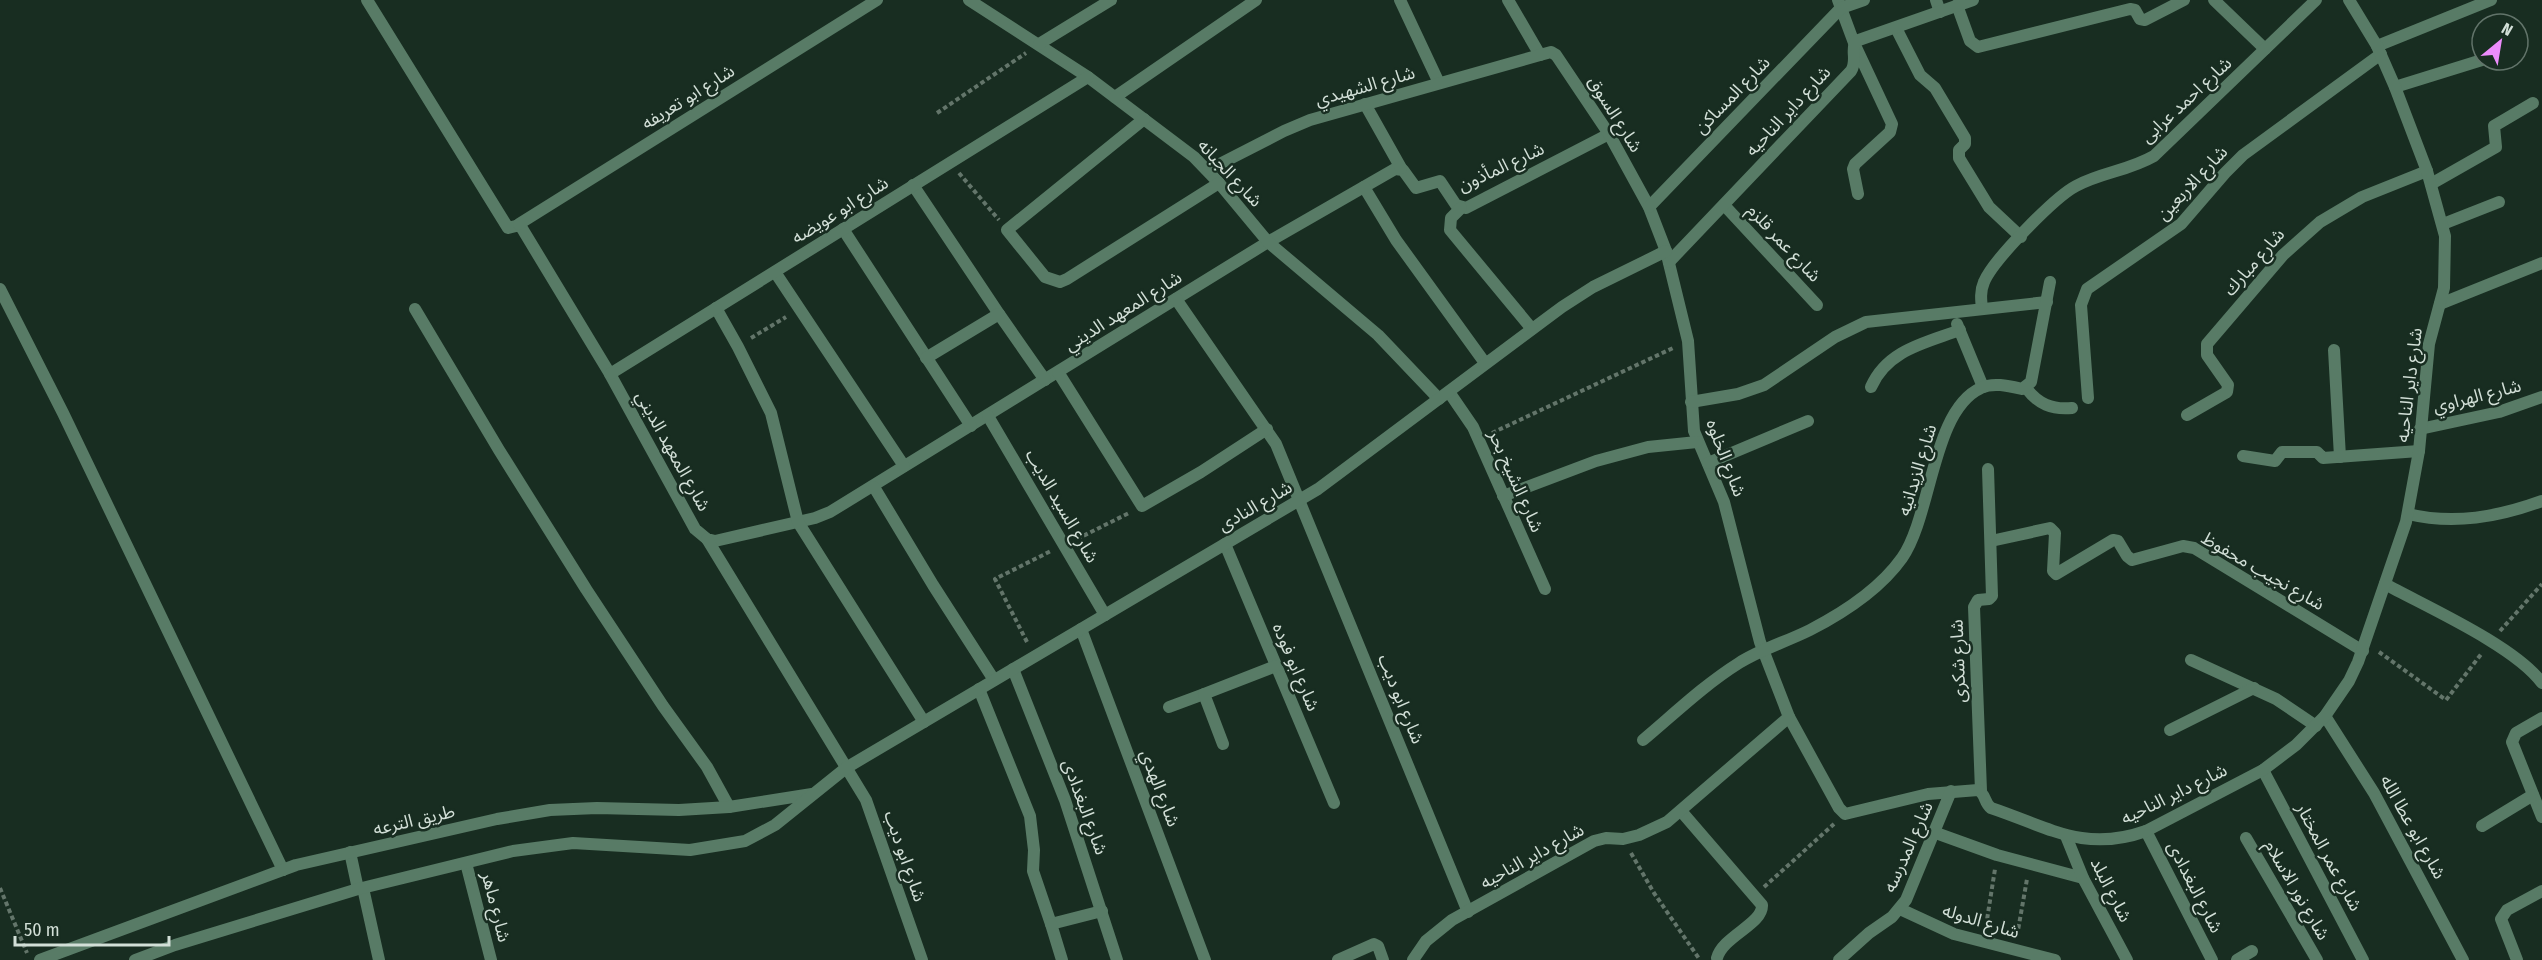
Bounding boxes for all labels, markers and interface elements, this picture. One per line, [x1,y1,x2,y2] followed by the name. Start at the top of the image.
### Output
[2470,12,2530,72] north arrow
[2498,19,2516,40] text: N
[1689,51,1777,141] street label: شارع المساكن
[2136,52,2238,150] street label: شارع احمد عرابى
[637,60,740,137] street label: شارع ابو تعريفه
[1313,61,1418,114] street label: شارع الشهيدي
[1741,61,1838,163] street label: شارع داير الناحيه
[1580,72,1647,158] street label: شارع السوق
[1191,135,1267,214] street label: شارع الجبانه
[1454,137,1549,199] street label: شارع المأذون
[2152,141,2234,227] street label: شارع الاربعين
[788,172,894,251] street label: شارع ابو عويضه
[1740,199,1826,289] street label: شارع عمر قلزم
[2219,224,2292,302] street label: شارع مبارك
[1060,266,1187,358] street label: شارع المعهد الديني
[2391,326,2430,444] street label: شارع داير الناحيه
[2431,374,2524,420] street label: شارع الهراوي
[628,387,715,517] street label: شارع المعهد الديني
[1698,416,1751,501] street label: شارع الخلوه
[1893,422,1944,519] street label: شارع الزيدانيه
[1481,426,1548,537] street label: شارع الشيخ بحر
[1018,445,1103,568] street label: شارع السيد الديب
[1214,476,1297,539] street label: شارع النادى
[2196,527,2329,618] street label: شارع نجيب محفوظ
[1946,619,1973,703] street label: شارع شكرى
[1265,620,1324,716] street label: شارع ابو فوده
[1370,651,1429,748] street label: شارع ابو ديب
[1132,746,1185,831] street label: شارع الهدي
[1055,756,1112,859] street label: شارع البغدادى
[2117,759,2232,832] street label: شارع داير الناحيه
[2373,771,2451,884] street label: شارع ابو عطا الله
[1878,798,1941,897] street label: شارع المدرسه
[2288,798,2367,916] street label: شارع عمر المختار
[371,800,457,840] street label: طريق الترعه
[876,808,931,905] street label: شارع ابو ديب
[1476,818,1589,896] street label: شارع داير الناحيه
[2257,836,2334,945] street label: شارع نور الاسلام
[2160,837,2227,938] street label: شارع البغدادى
[2083,854,2137,927] street label: شارع البلد
[474,869,515,945] street label: شارع ماهر
[1939,899,2022,946] street label: شارع الدوله
[15,909,170,947] scale bar
[24,919,60,941] text: 50 m

